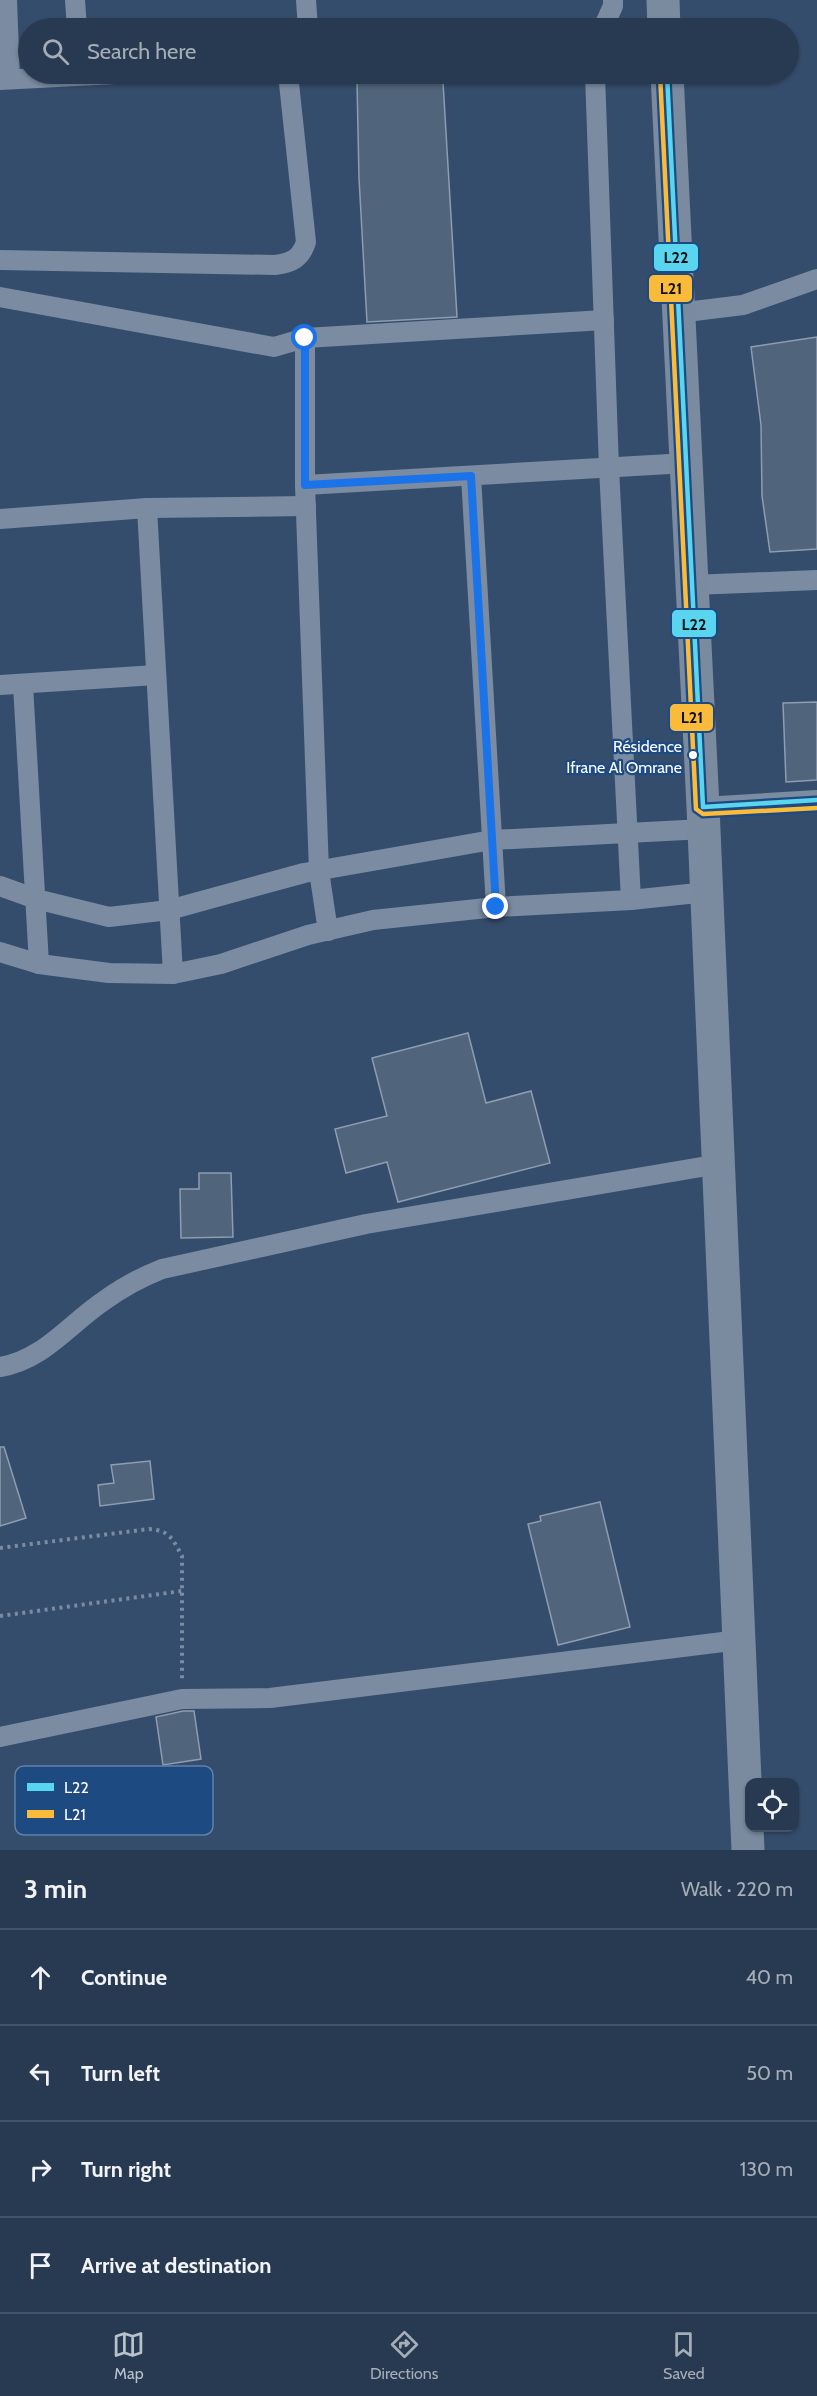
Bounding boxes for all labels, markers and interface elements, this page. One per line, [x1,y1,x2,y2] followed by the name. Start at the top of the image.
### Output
[18,18,799,84] search box
[39,35,72,68] icon: search
[87,38,196,65] text: Search here
[653,243,699,272] line badge: L22
[664,248,688,267] text: L22
[648,274,693,303] line badge: L21
[660,279,682,298] text: L21
[291,324,317,350] route start
[671,609,717,638] line badge: L22
[682,615,706,634] text: L22
[669,703,714,732] line badge: L21
[681,708,703,727] text: L21
[566,737,682,777] place label: Résidence Ifrane Al Omrane
[687,749,699,761] marker: Résidence Ifrane Al Omrane
[482,893,508,919] route end
[15,1766,213,1835] legend
[64,1778,89,1797] text: L22
[745,1778,799,1832] map controls
[745,1778,799,1832] button: locate
[64,1805,86,1824] text: L21
[24,1873,87,1905] text: 3 min
[681,1877,793,1901] text: Walk · 220 m
[24,1961,57,1994] icon: ahead
[81,1964,167,1991] text: Continue
[745,1965,793,1989] text: 40 m
[24,2057,57,2090] icon: left
[81,2060,160,2087] text: Turn left
[746,2061,793,2085] text: 50 m
[24,2153,57,2186] icon: right
[81,2156,171,2183] text: Turn right
[740,2157,793,2181] text: 130 m
[24,2249,57,2282] icon: arrive
[81,2252,271,2279] text: Arrive at destination
[112,2328,145,2383] tab: Map
[370,2328,438,2383] tab: Directions
[663,2328,705,2383] tab: Saved

